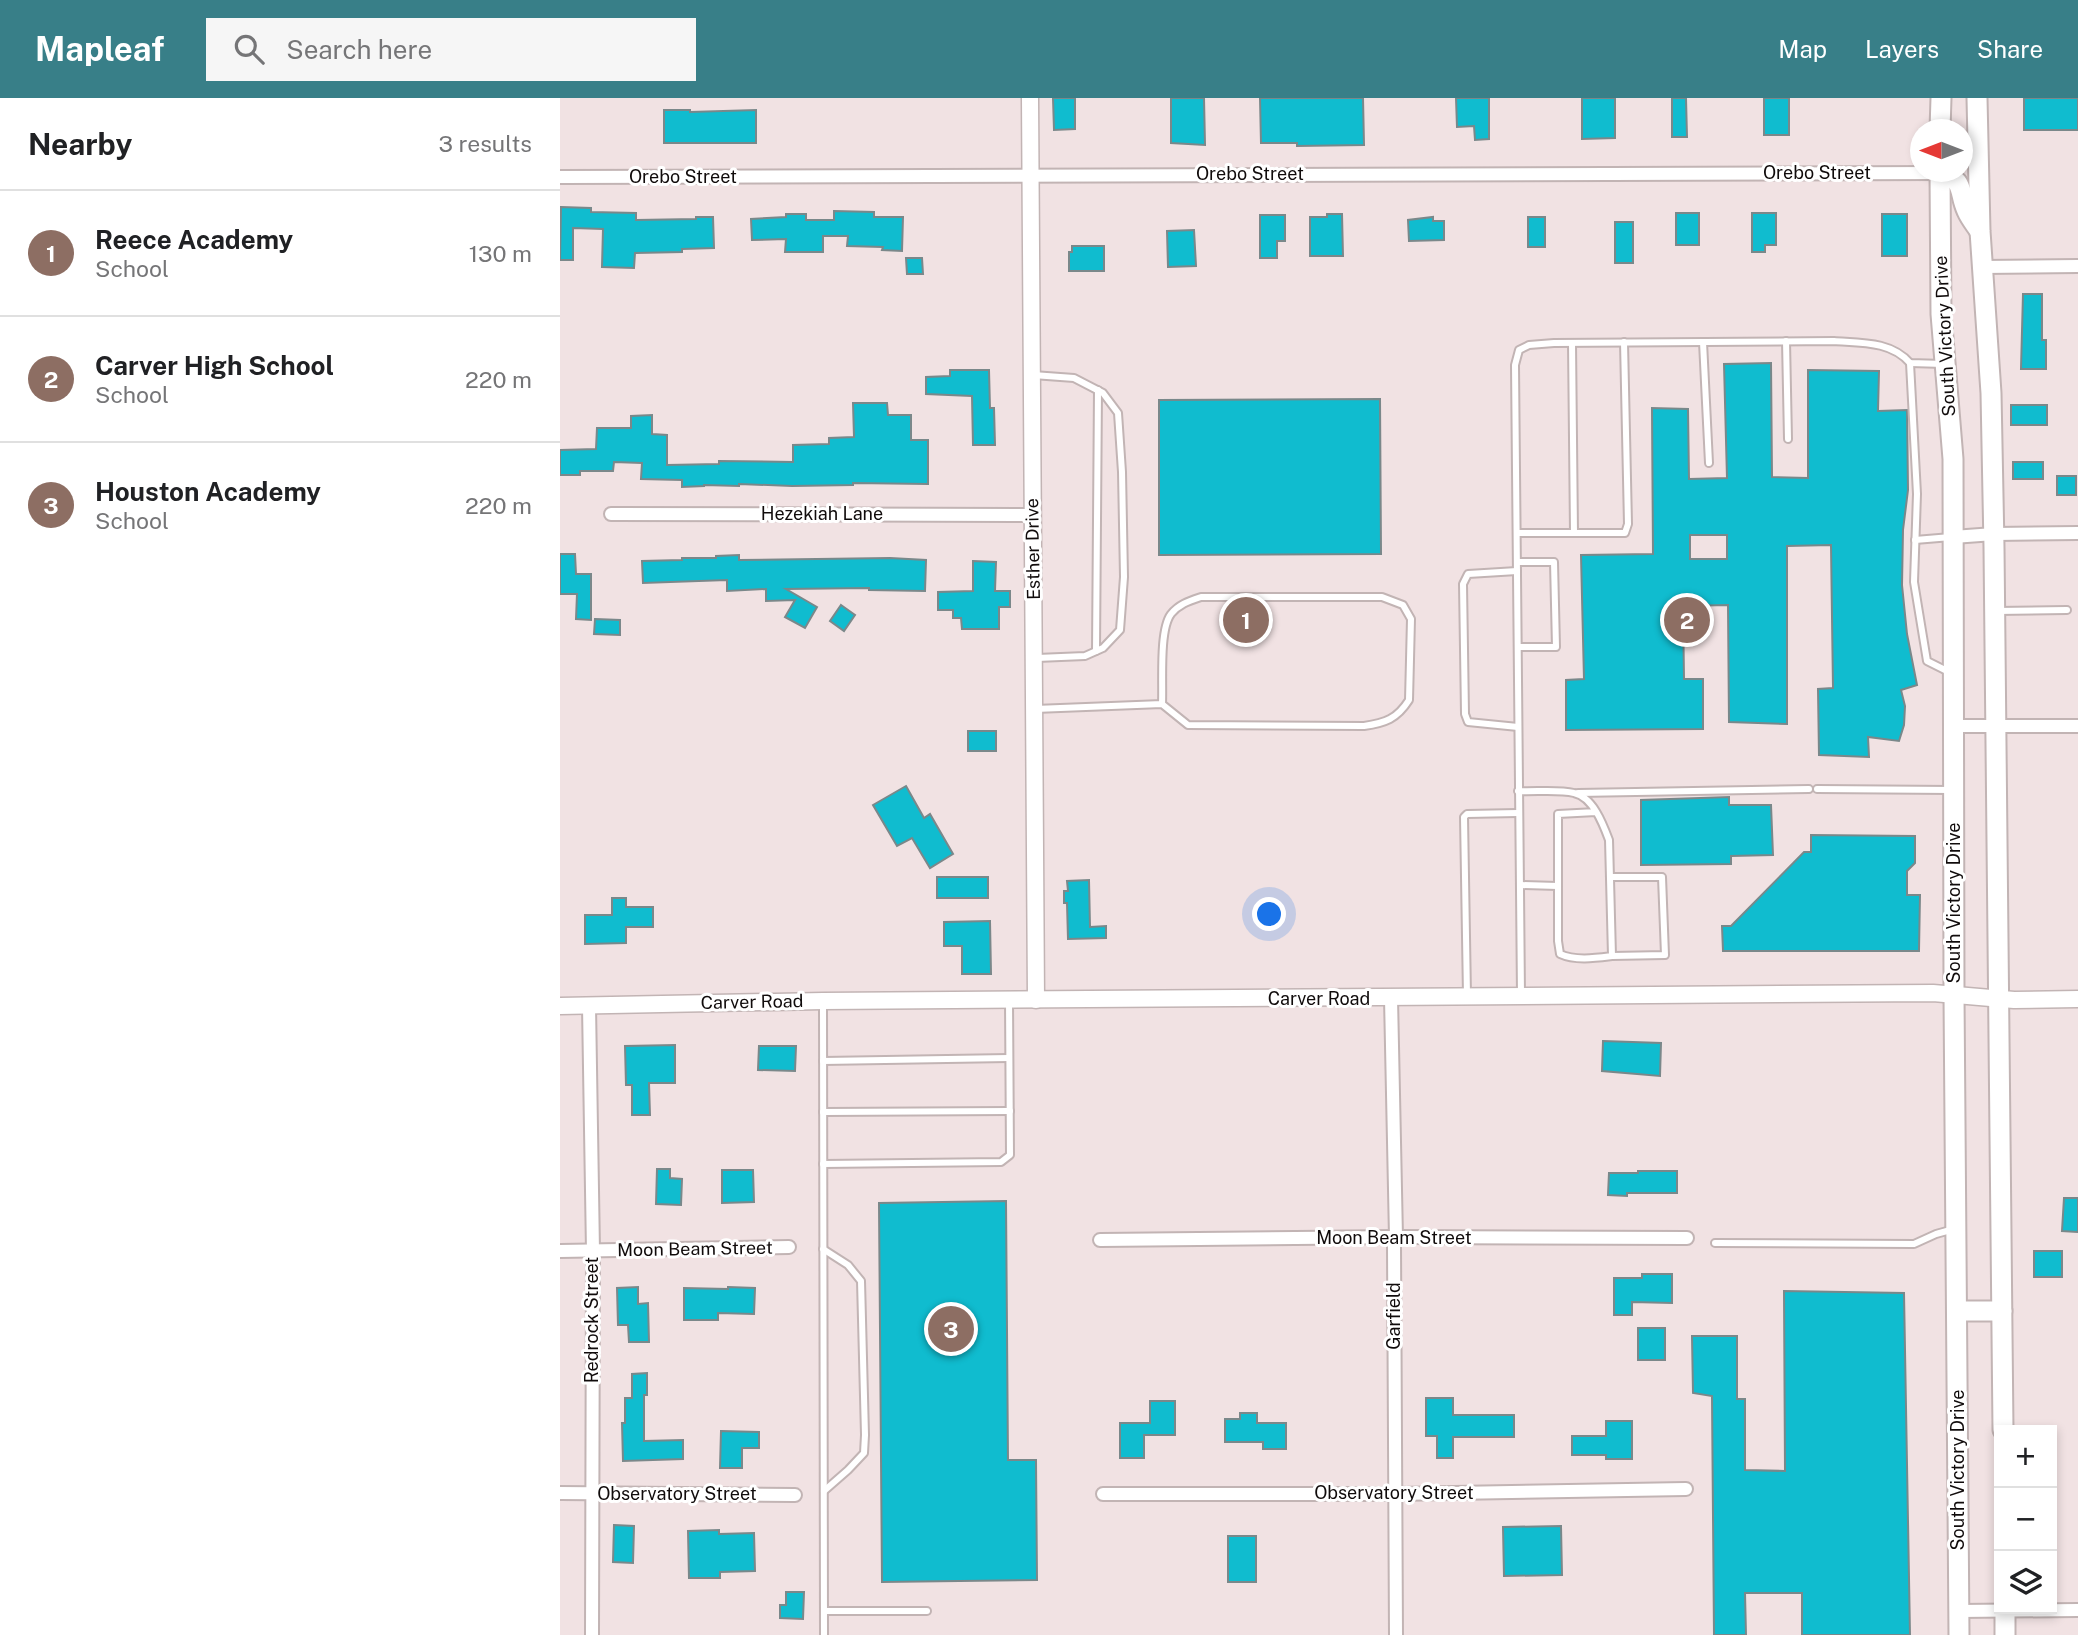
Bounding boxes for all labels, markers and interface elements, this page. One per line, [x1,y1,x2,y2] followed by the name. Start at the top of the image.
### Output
[206,18,696,81] search box
[35,30,164,68] text: Mapleaf
[230,30,268,68] icon: search
[286,34,432,65] text: Search here
[1778,35,1827,63] text: Map
[1865,35,1939,63] text: Layers
[1977,35,2043,63] text: Share
[1910,119,1973,182] north arrow
[28,126,132,162] text: Nearby
[438,130,532,157] text: 3 results
[1763,162,1871,183] street label: Orebo Street
[1196,163,1304,184] street label: Orebo Street
[629,166,737,187] street label: Orebo Street
[95,224,293,255] text: Reece Academy
[46,240,56,267] text: 1
[469,240,532,267] text: 130 m
[95,255,169,282] text: School
[1930,255,1959,417] street label: South Victory Drive
[95,350,334,381] text: Carver High School
[44,366,58,393] text: 2
[465,366,532,393] text: 220 m
[95,381,169,408] text: School
[95,476,321,507] text: Houston Academy
[43,492,59,519] text: 3
[465,492,532,519] text: 220 m
[1021,498,1044,600] street label: Esther Drive
[761,503,883,524] street label: Hezekiah Lane
[95,507,169,534] text: School
[1223,594,1269,646] pin: 1
[1664,594,1710,646] pin: 2
[1943,822,1964,984] street label: South Victory Drive
[1252,897,1286,931] your location
[1268,988,1370,1009] street label: Carver Road
[700,990,803,1013] street label: Carver Road
[1316,1227,1472,1248] street label: Moon Beam Street
[617,1237,773,1260] street label: Moon Beam Street
[581,1257,602,1383] street label: Redrock Street
[1383,1282,1404,1350] street label: Garfield
[928,1303,974,1355] pin: 3
[1947,1389,1968,1551] street label: South Victory Drive
[1994,1425,2057,1614] map controls
[1994,1425,2057,1488] button: +
[1314,1482,1474,1503] street label: Observatory Street
[597,1483,757,1504] street label: Observatory Street
[1994,1488,2057,1551] button: −
[1994,1551,2057,1614] button: layers

